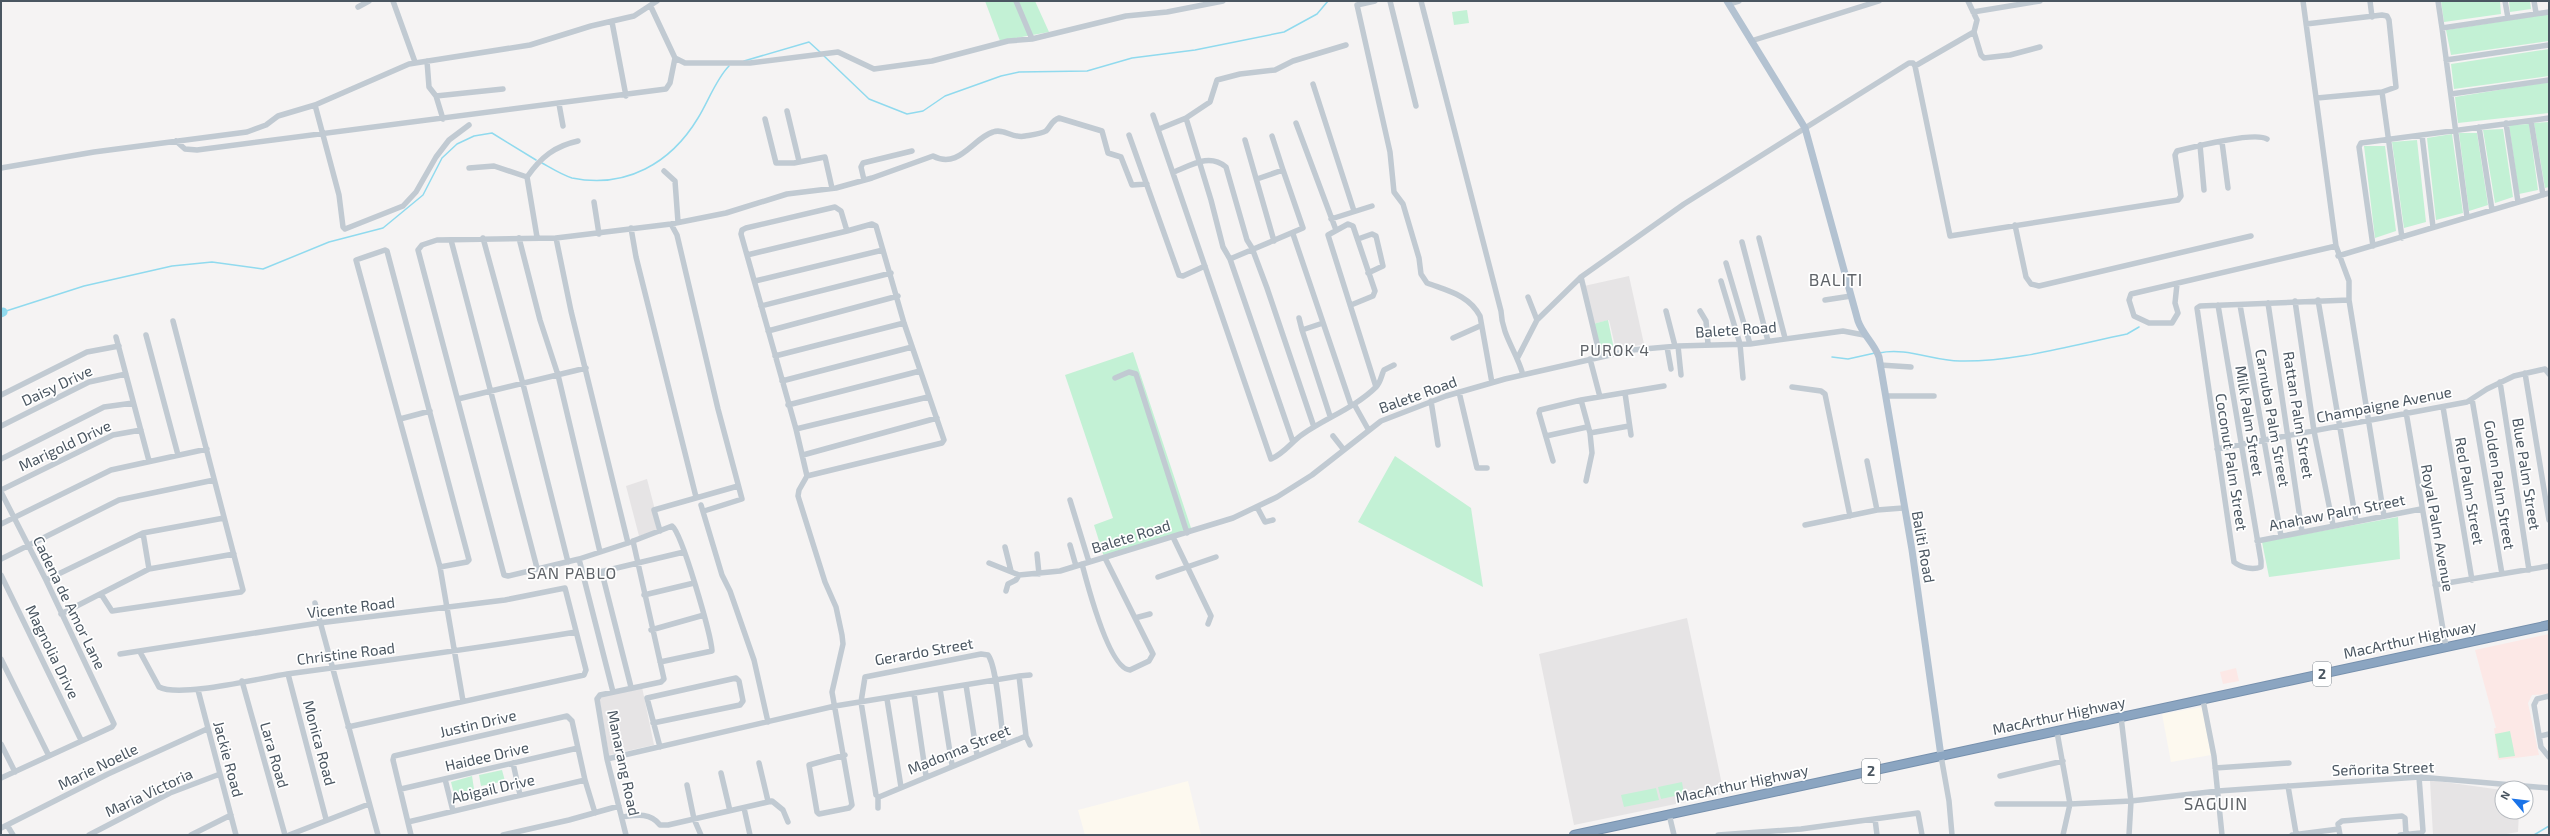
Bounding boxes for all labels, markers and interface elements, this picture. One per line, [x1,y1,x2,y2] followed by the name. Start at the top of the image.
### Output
[1809,269,1863,289] district label: BALITI
[1695,317,1777,341] street label: Balete Road
[1580,340,1650,359] district label: PUROK 4
[2252,347,2294,489] street label: Carnuba Palm Street
[2280,350,2318,480] street label: Rattan Palm Street
[18,361,95,409] street label: Daisy Drive
[2232,364,2268,478] street label: Milk Palm Street
[1376,372,1459,416] street label: Balete Road
[2315,382,2453,426] street label: Champaigne Avenue
[2212,392,2252,532] street label: Coconut Palm Street
[15,416,114,474] street label: Marigold Drive
[2509,416,2545,532] street label: Blue Palm Street
[2481,419,2519,551] street label: Golden Palm Street
[2452,436,2488,546] street label: Red Palm Street
[2418,463,2458,593] street label: Royal Palm Avenue
[2267,490,2407,534] street label: Anahaw Palm Street
[1909,509,1939,584] street label: Baliti Road
[1089,515,1172,557] street label: Balete Road
[30,533,110,672] street label: Cadena de Amor Lane
[527,563,617,582] district label: SAN PABLO
[306,593,396,621] street label: Vicente Road
[22,602,83,702] street label: Magnolia Drive
[2342,616,2478,662] street label: MacArthur Highway
[873,633,975,669] street label: Gerardo Street
[296,638,396,668] street label: Christine Road
[2313,662,2331,686] road number: 2
[1991,692,2127,738] street label: MacArthur Highway
[300,698,340,787] street label: Monica Road
[438,705,518,741] street label: Justin Drive
[604,708,644,817] street label: Manarang Road
[210,719,248,799] street label: Jackie Road
[257,720,293,790] street label: Lara Road
[905,720,1013,778] street label: Madonna Street
[443,738,531,774] street label: Haidee Drive
[55,739,140,793] street label: Marie Noelle
[2331,757,2435,779] street label: Señorita Street
[1862,759,1880,783] road number: 2
[1674,760,1810,806] street label: MacArthur Highway
[102,764,195,820] street label: Maria Victoria
[449,770,536,806] street label: Abigail Drive
[2494,780,2534,820] north arrow
[2497,788,2512,802] text: N
[2184,793,2248,813] district label: SAGUIN

